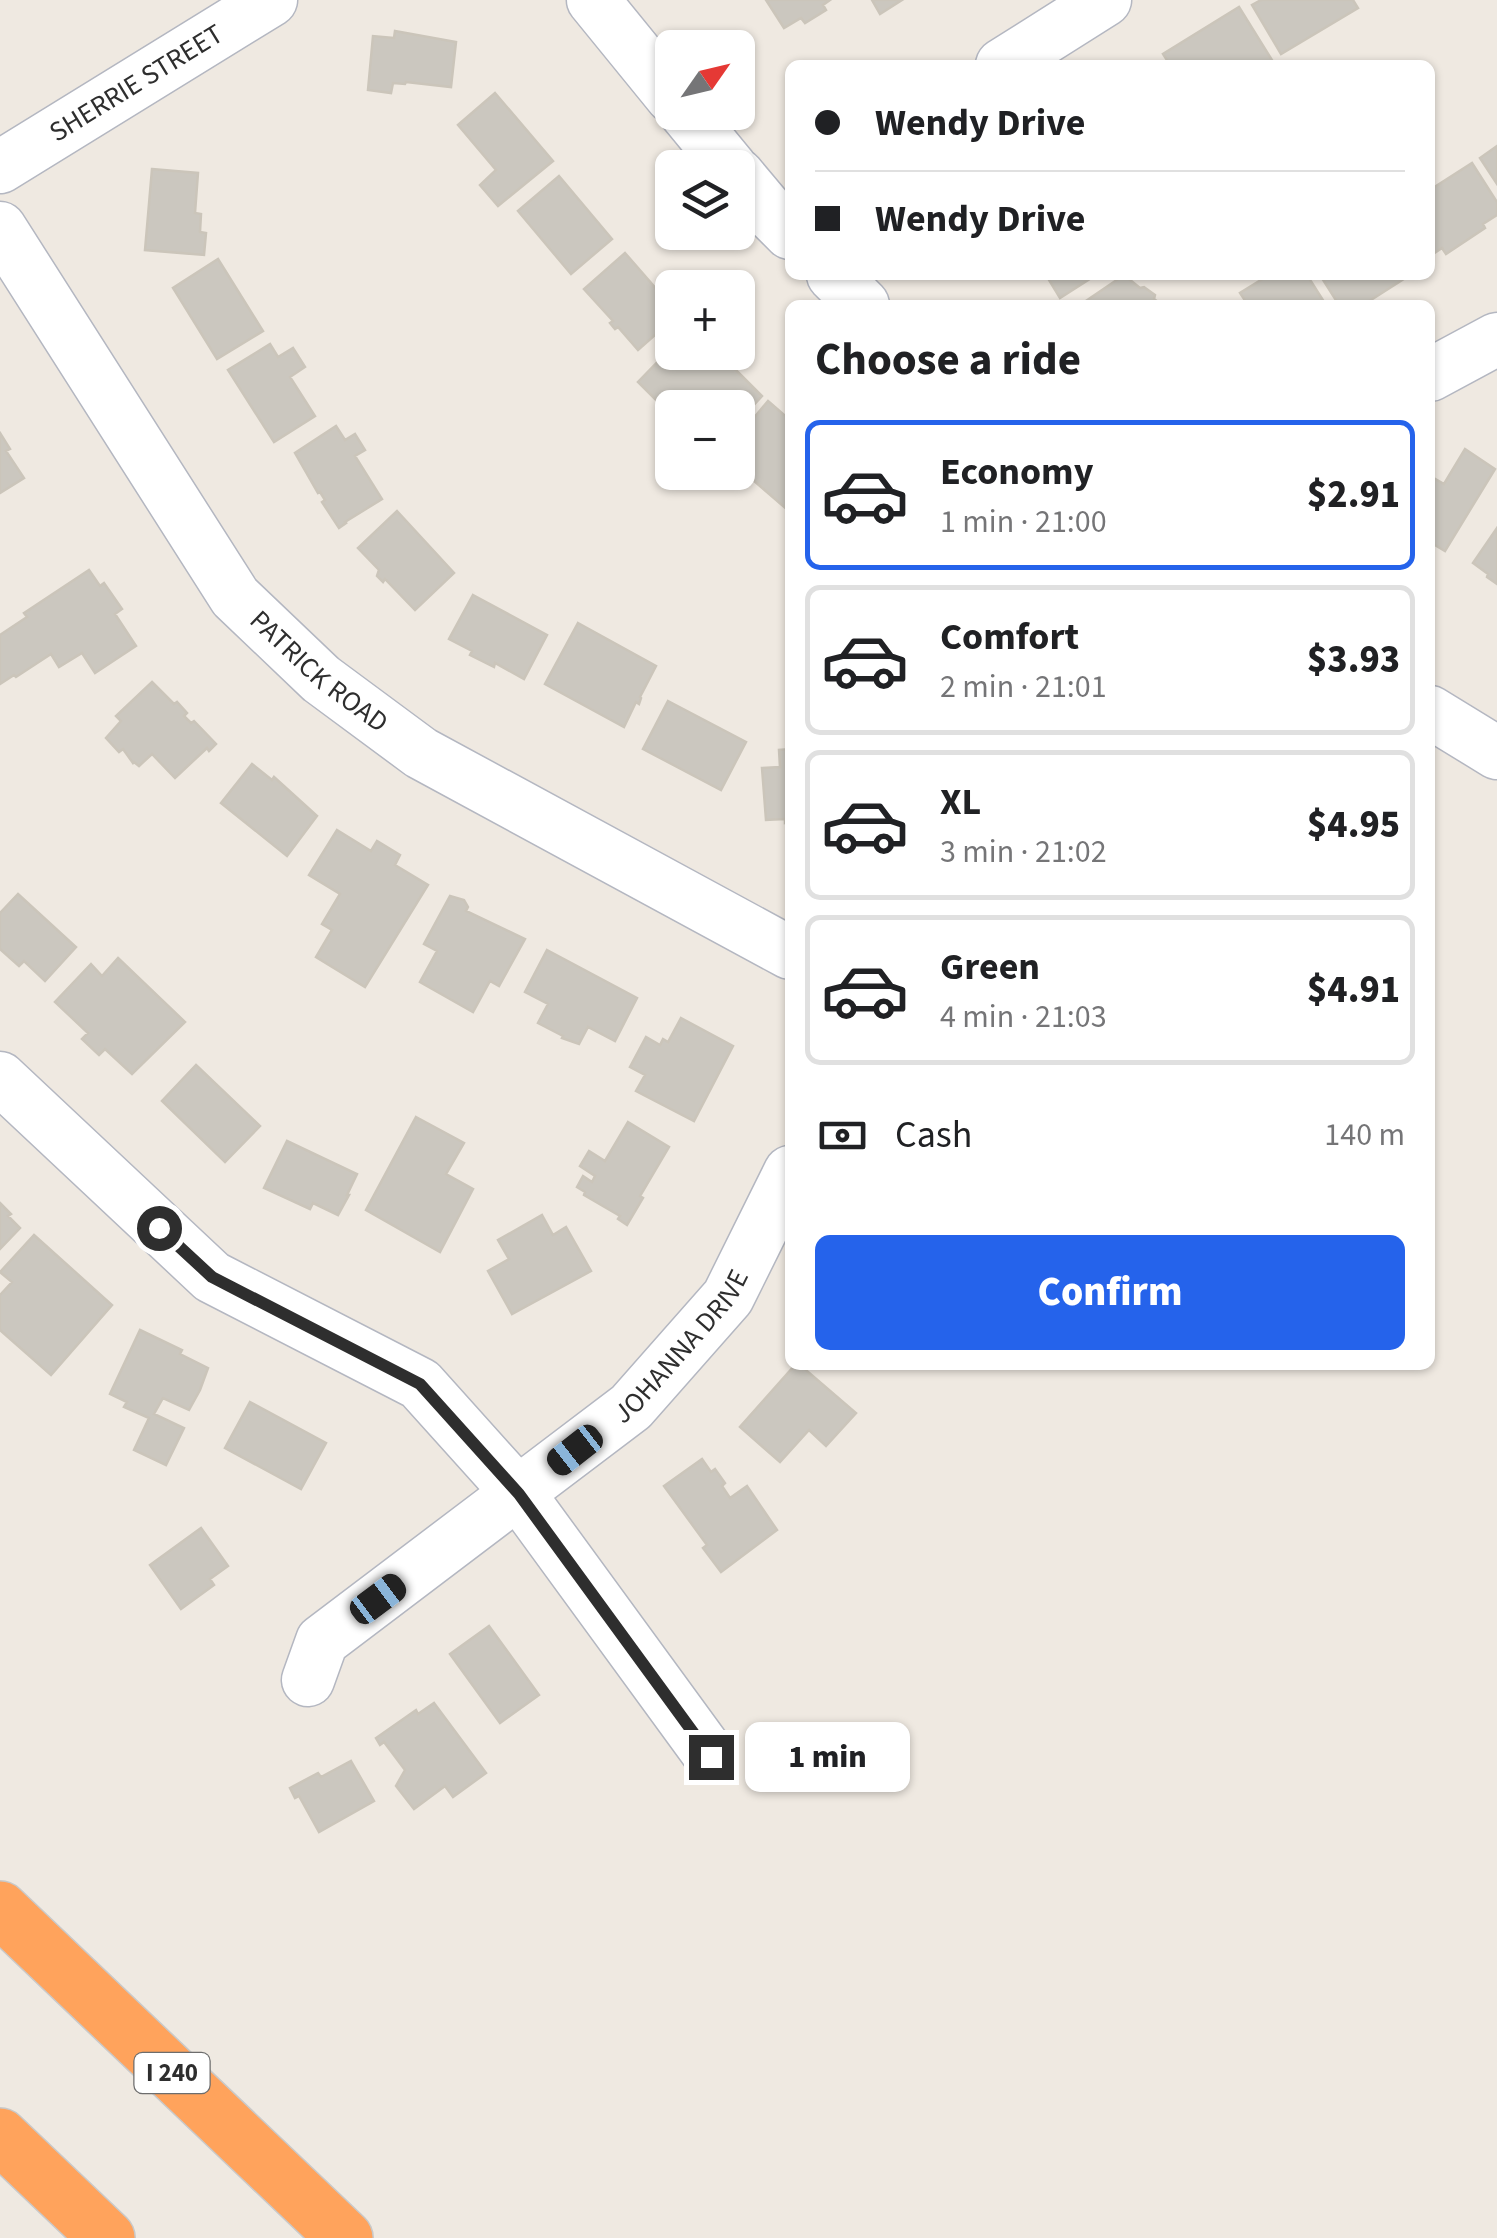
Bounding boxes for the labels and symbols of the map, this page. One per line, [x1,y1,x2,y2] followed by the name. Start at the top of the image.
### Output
[42,14,231,152] street label: SHERRIE STREET
[655,30,755,130] north arrow
[241,601,397,742] street label: PATRICK ROAD
[137,1206,182,1251] route start
[605,1263,759,1433] street label: JOHANNA DRIVE
[542,1420,608,1480] car
[345,1569,411,1629] car
[746,1722,911,1792] callout: 1 min
[689,1735,734,1780] route end
[134,2053,210,2093] road number: I 240

